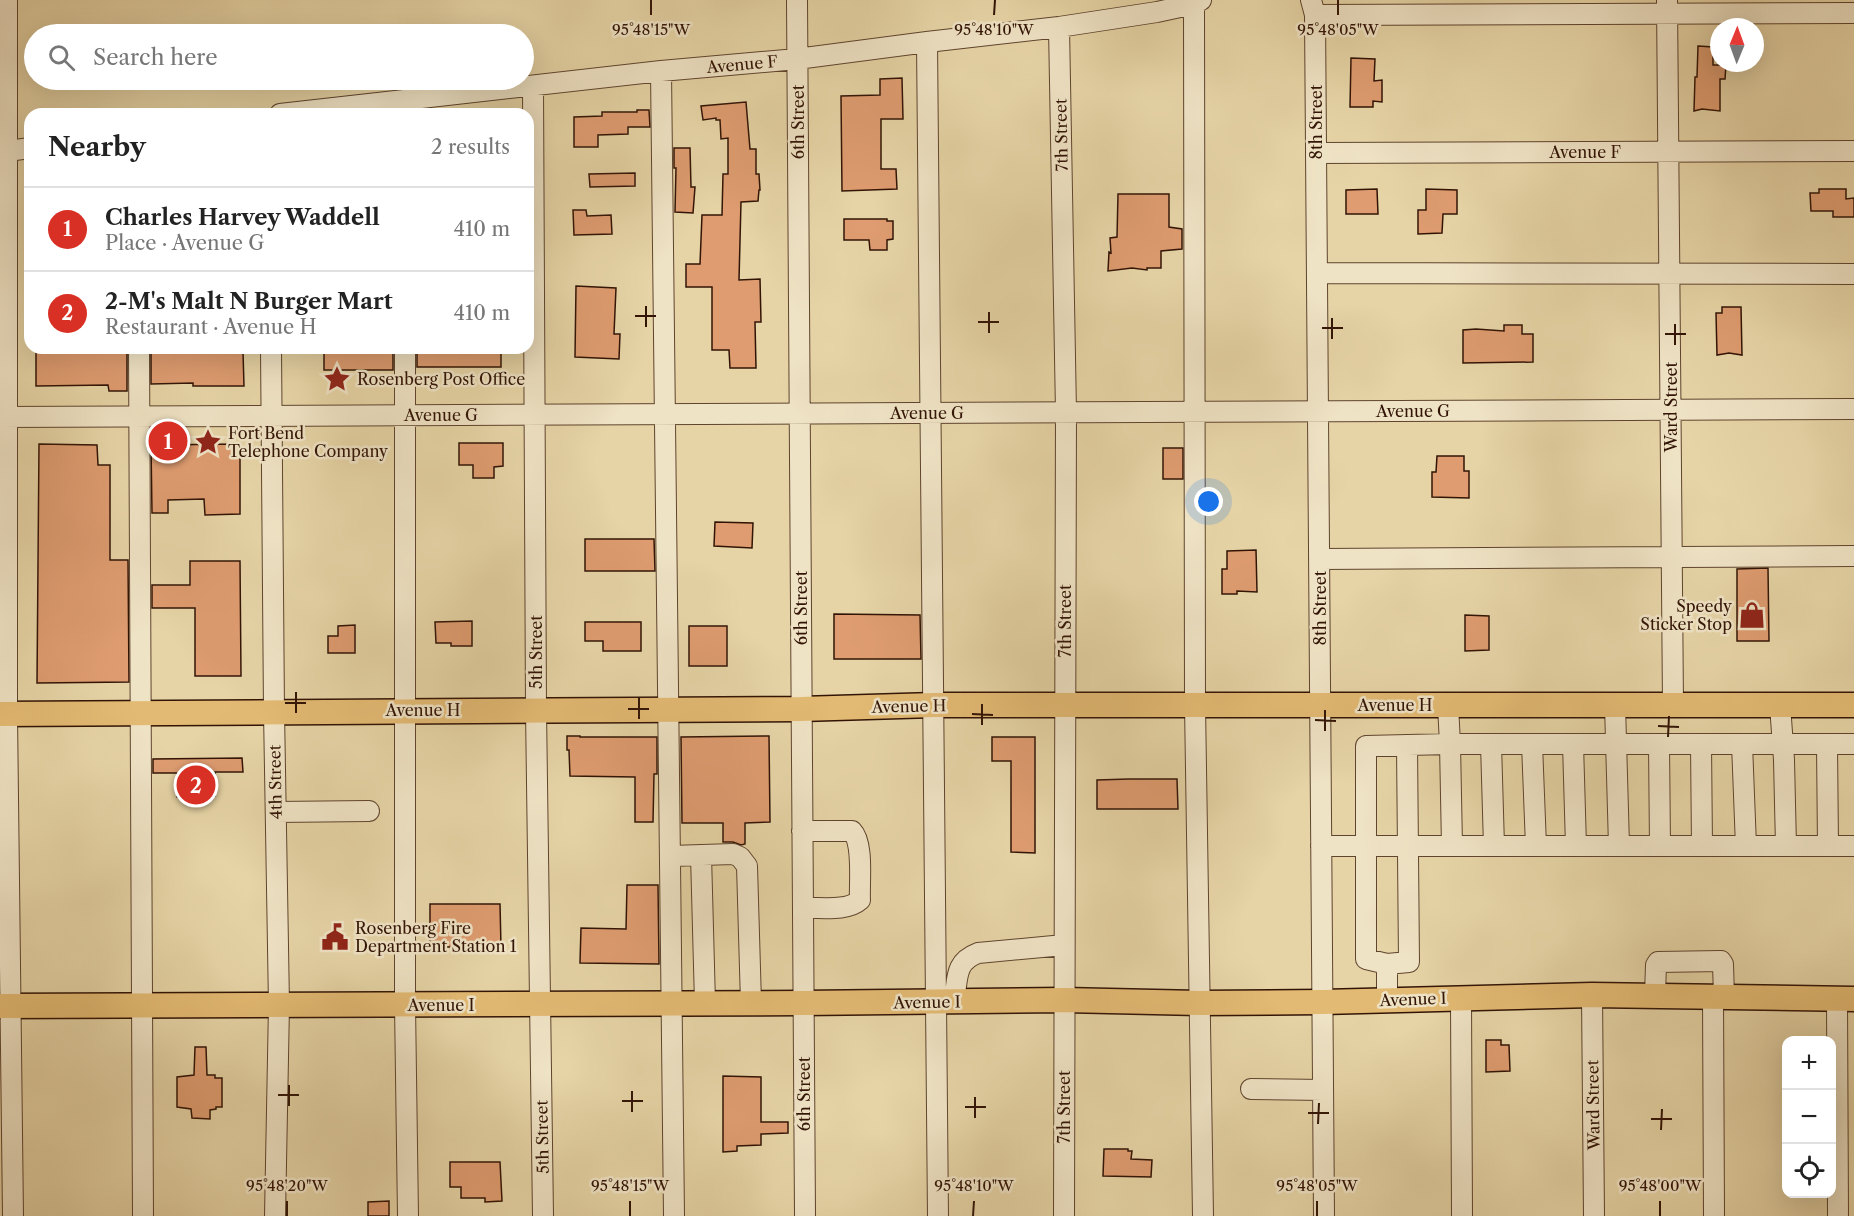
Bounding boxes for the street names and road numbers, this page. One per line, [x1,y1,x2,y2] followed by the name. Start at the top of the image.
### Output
[705,51,778,77] street label: Avenue F
[788,84,808,159] street label: 6th Street
[1306,84,1326,159] street label: 8th Street
[1050,98,1072,172] street label: 7th Street
[1548,142,1621,162] street label: Avenue F
[1661,361,1681,453] street label: Ward Street
[1375,401,1450,421] street label: Avenue G
[889,403,964,423] street label: Avenue G
[403,405,478,425] street label: Avenue G
[791,570,811,645] street label: 6th Street
[1310,570,1330,645] street label: 8th Street
[1055,584,1075,658] street label: 7th Street
[526,615,546,689] street label: 5th Street
[870,695,947,717] street label: Avenue H
[1357,695,1432,715] street label: Avenue H
[385,700,460,720] street label: Avenue H
[264,744,286,819] street label: 4th Street
[1378,988,1447,1010] street label: Avenue I
[892,991,961,1013] street label: Avenue I
[406,995,475,1015] street label: Avenue I
[794,1056,814,1131] street label: 6th Street
[1582,1059,1604,1151] street label: Ward Street
[1054,1070,1074,1144] street label: 7th Street
[531,1100,553,1174] street label: 5th Street

